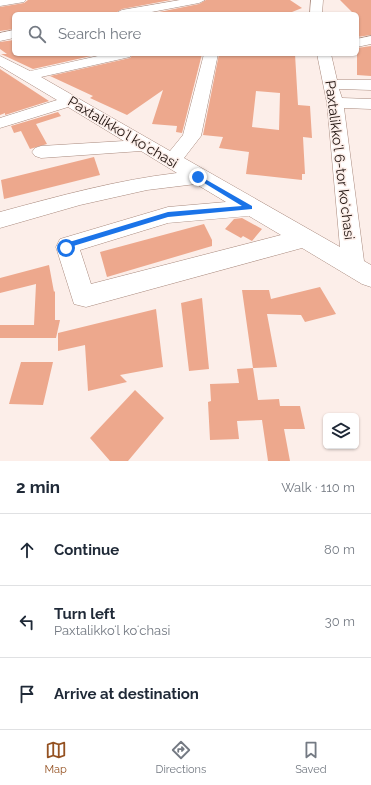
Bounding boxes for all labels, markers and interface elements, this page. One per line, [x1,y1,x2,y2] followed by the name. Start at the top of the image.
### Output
[12,12,359,56] search box
[26,23,48,45] icon: search
[58,25,141,43] text: Search here
[322,79,358,241] street label: Paxtalikkoʻl 6-tor koʻchasi
[65,93,181,171] street label: Paxtalikkoʻl koʻchasi
[189,168,207,186] route end
[57,239,75,257] route start
[323,413,359,449] map controls
[323,413,359,449] button: layers
[16,477,60,497] text: 2 min
[281,480,355,495] text: Walk · 110 m
[16,539,38,561] icon: ahead
[54,541,119,559] text: Continue
[324,542,355,557] text: 80 m
[54,605,115,623] text: Turn left
[16,611,38,633] icon: left
[325,614,355,629] text: 30 m
[54,623,170,638] text: Paxtalikkoʻl koʻchasi
[16,683,38,705] icon: arrive
[54,685,199,703] text: Arrive at destination
[44,739,67,776] tab: Map
[156,739,206,776] tab: Directions
[295,739,327,776] tab: Saved

